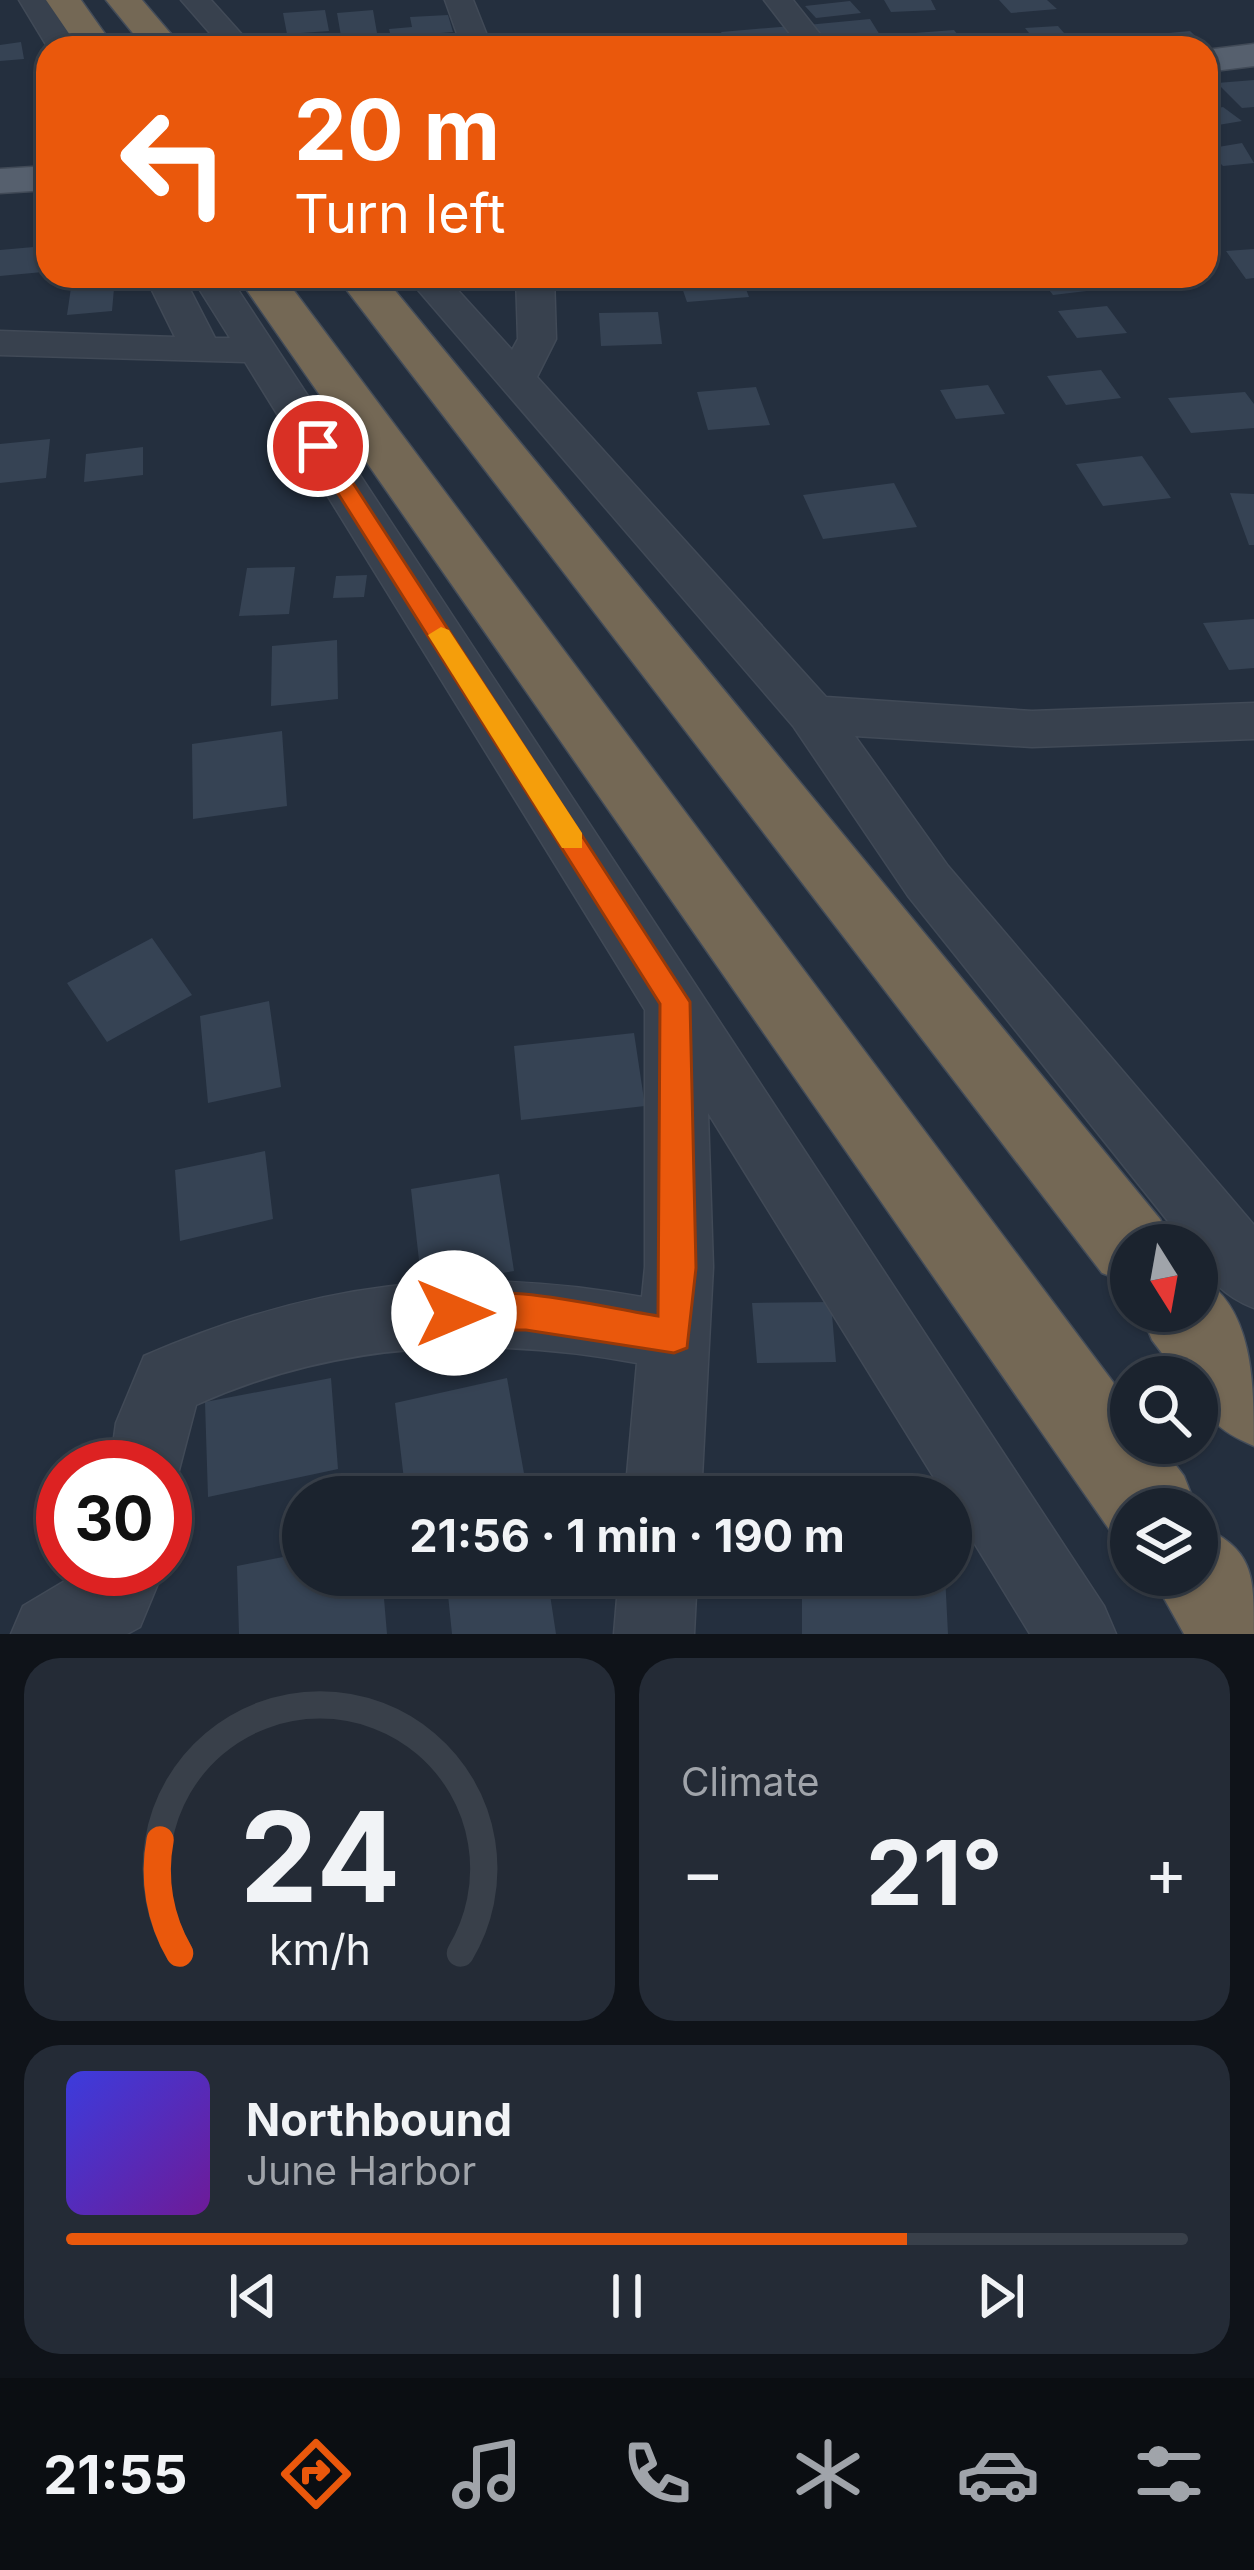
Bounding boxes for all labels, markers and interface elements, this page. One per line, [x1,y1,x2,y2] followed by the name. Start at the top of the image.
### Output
[294,79,500,180] text: 20 m
[96,84,252,240] icon: left
[294,181,505,246] text: Turn left
[267,395,369,497] pin
[285,413,351,479] icon: arrive
[1110,1224,1218,1332] north arrow
[1110,1224,1218,1596] map controls
[391,1250,517,1376] position arrow
[1110,1356,1218,1464] button: search
[36,1440,192,1596] speed limit sign: 30
[1110,1488,1218,1596] button: layers
[409,1508,845,1563] text: 21:56 · 1 min · 190 m
[681,1758,820,1805] text: Climate
[239,1781,400,1932] text: 24
[866,1818,1003,1927] text: 21°
[681,1832,725,1912] text: −
[1144,1832,1188,1912] text: +
[269,1922,370,1974] text: km/h
[246,2092,512,2147] text: Northbound
[246,2147,476,2194] text: June Harbor
[220,2263,286,2329] icon: previous
[594,2263,660,2329] icon: pause
[968,2263,1034,2329] icon: next
[274,2432,358,2516] icon: directions
[445,2432,529,2516] icon: music
[615,2432,699,2516] icon: phone
[786,2432,870,2516] icon: climate
[956,2432,1040,2516] icon: car
[1127,2432,1211,2516] icon: filters
[43,2442,188,2507] text: 21:55

